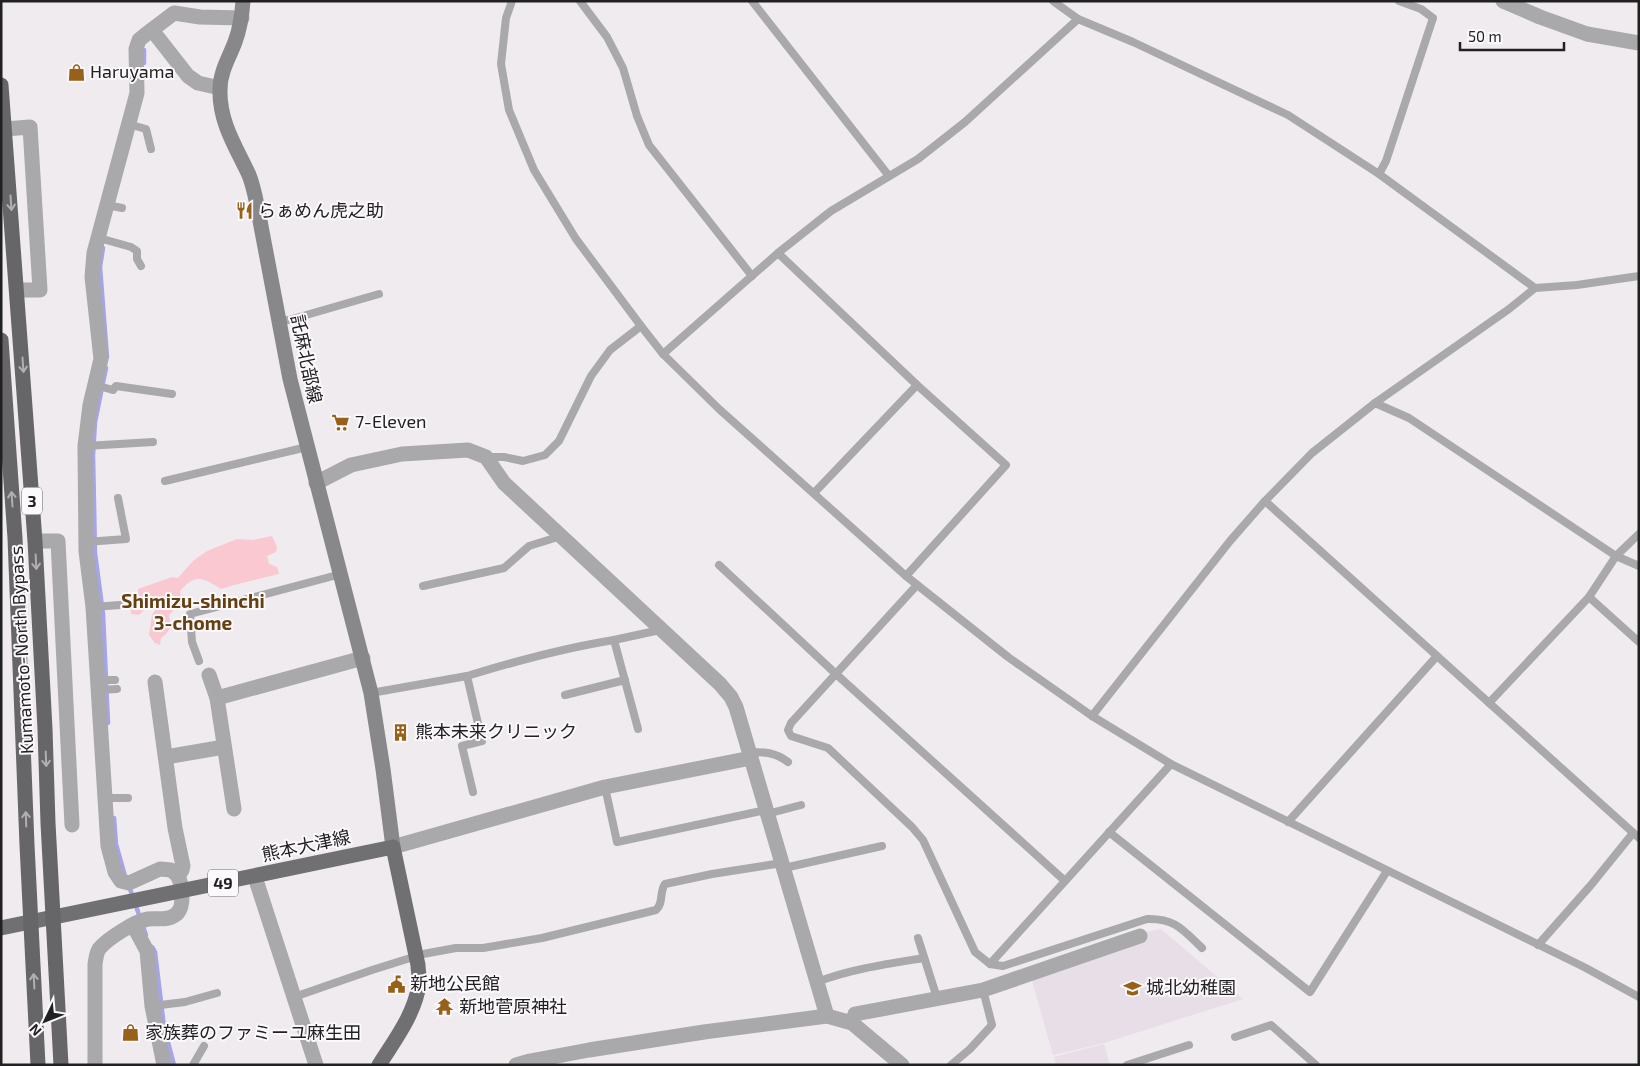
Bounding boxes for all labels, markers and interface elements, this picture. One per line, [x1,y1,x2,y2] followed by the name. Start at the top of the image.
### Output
[1460,20,1564,52] scale bar
[1468,27,1502,45] text: 50 m
[90,60,174,82] place label: Haruyama
[66,62,86,82] shop icon: Haruyama
[6,195,15,211] one-way arrow
[258,199,384,221] place label: らぁめん虎之助
[234,201,254,221] restaurant icon: らぁめん虎之助
[287,312,327,405] street label: 託麻北部線
[19,357,28,373] one-way arrow
[355,410,427,432] place label: 7-Eleven
[331,412,351,432] supermarket icon: 7-Eleven
[22,488,42,514] road number: 3
[8,491,17,507] one-way arrow
[5,545,37,755] street label: Kumamoto-North Bypass
[32,554,41,570] one-way arrow
[121,589,265,634] district label: Shimizu-shinchi 3-chome
[415,720,577,742] place label: 熊本未来クリニック
[391,722,411,742] building icon: 熊本未来クリニック
[41,751,51,767] one-way arrow
[21,811,31,828] one-way arrow
[259,825,352,865] street label: 熊本大津線
[208,870,238,896] road number: 49
[410,972,500,994] place label: 新地公民館
[29,973,39,990] one-way arrow
[386,974,406,994] public building icon: 新地公民館
[1146,976,1236,998] place label: 城北幼稚園
[1122,978,1142,998] school or university icon: 城北幼稚園
[459,995,567,1017] place label: 新地菅原神社
[20,996,70,1046] north arrow
[435,997,455,1017] temple icon: 新地菅原神社
[25,1021,45,1040] text: N
[145,1021,361,1043] place label: 家族葬のファミーユ麻生田
[121,1023,141,1043] shop icon: 家族葬のファミーユ麻生田

